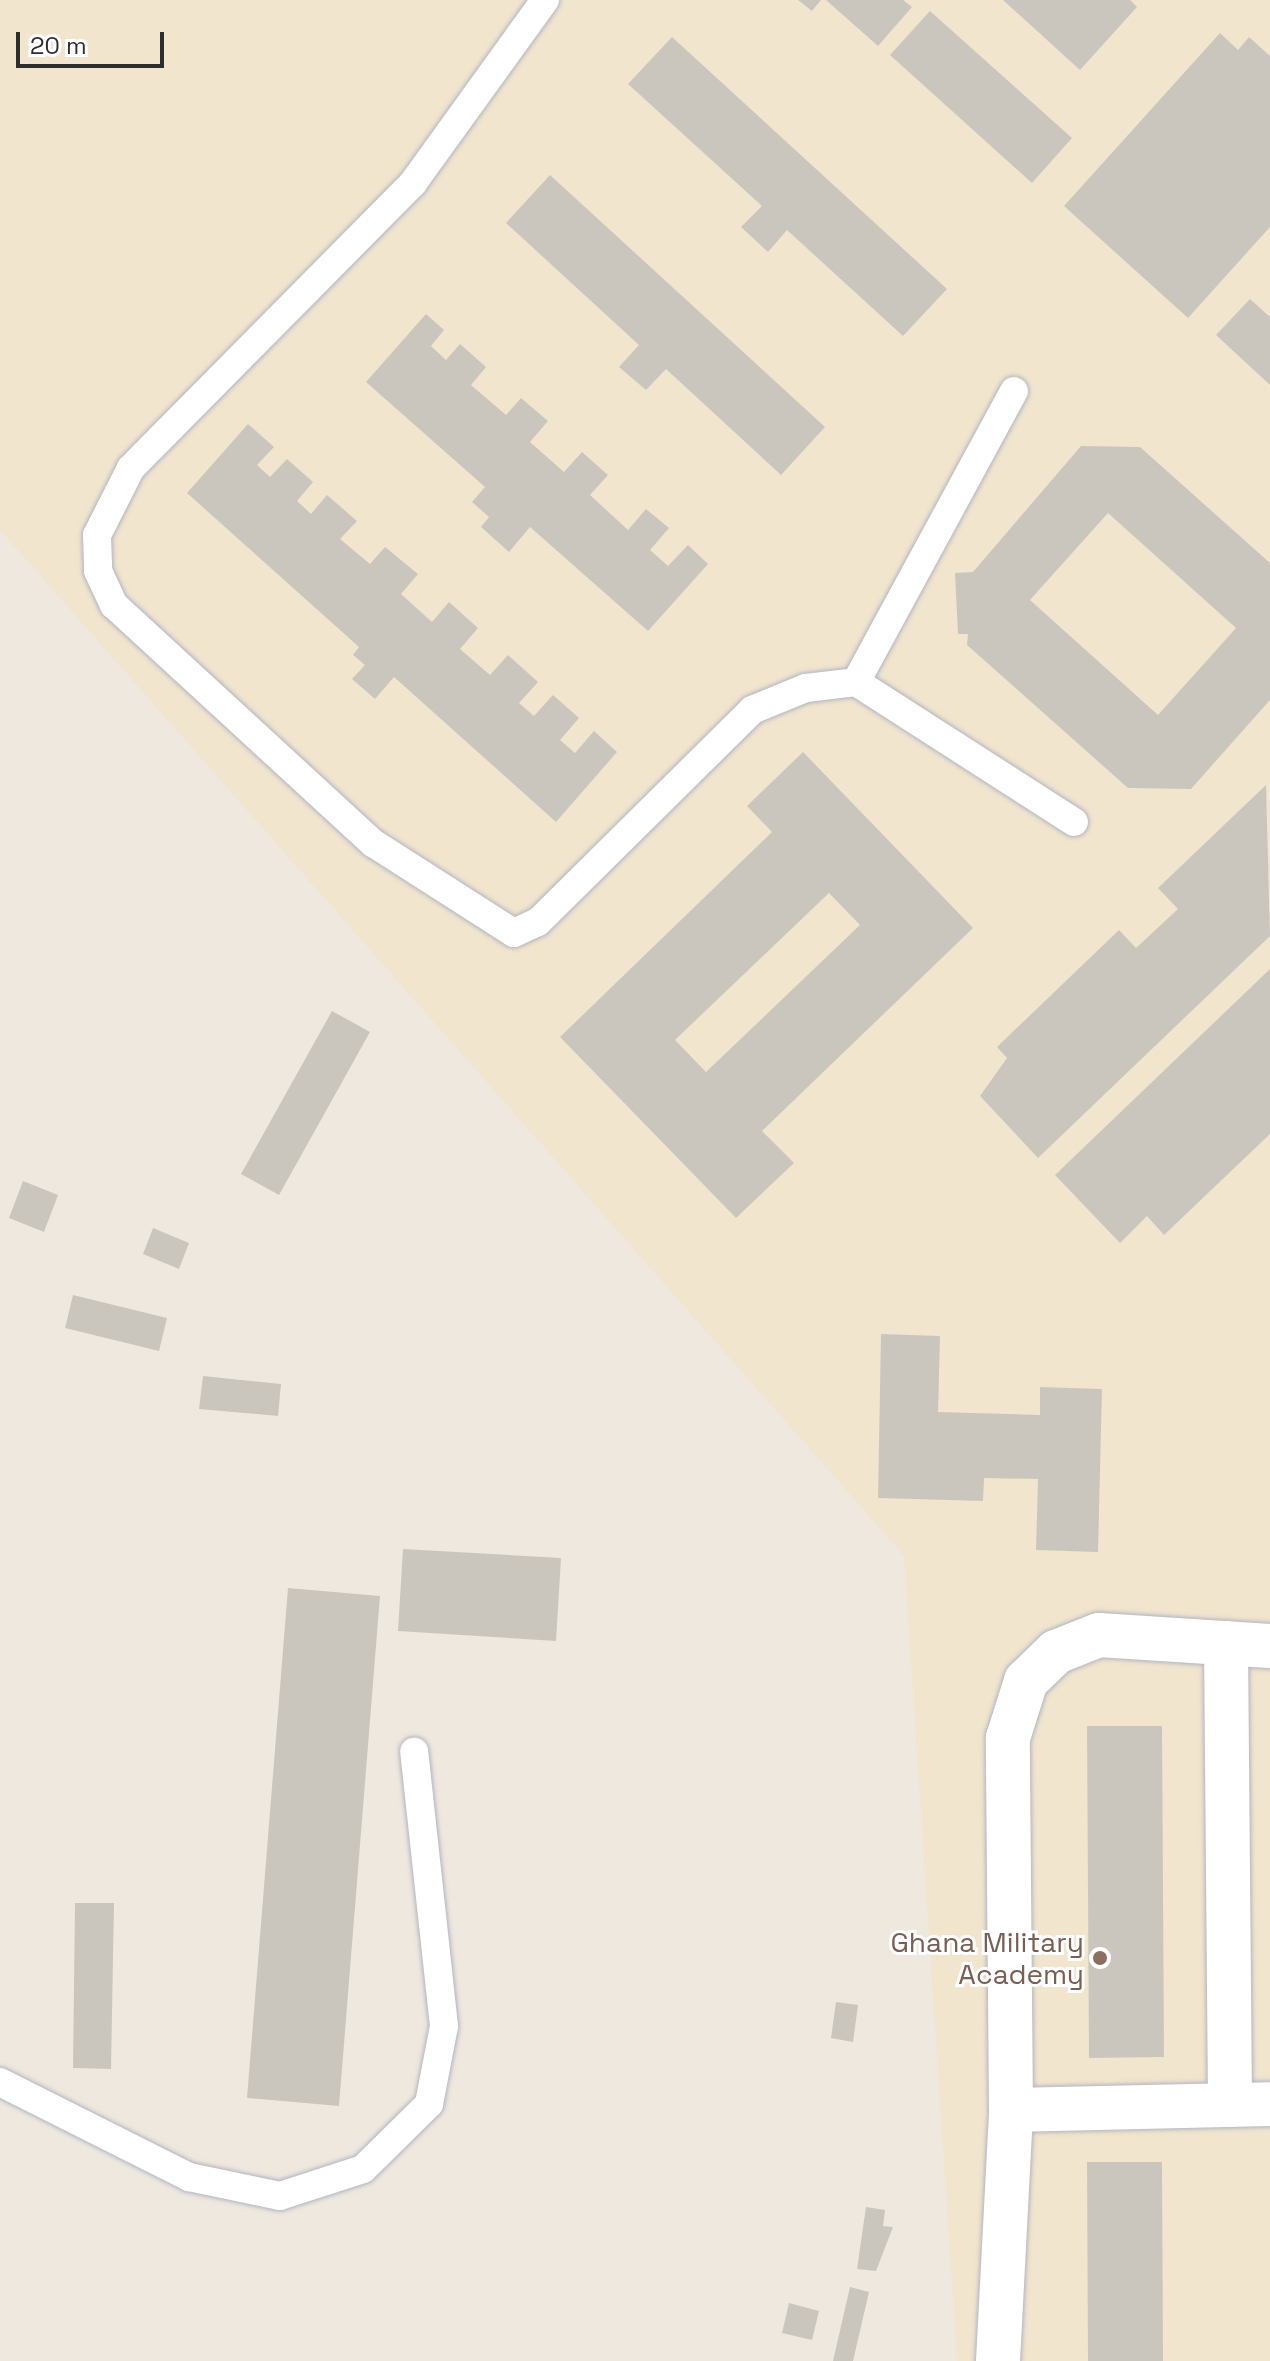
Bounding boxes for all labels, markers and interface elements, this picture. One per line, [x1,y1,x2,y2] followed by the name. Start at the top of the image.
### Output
[20,16,168,66] scale bar
[30,30,87,61] text: 20 m
[890,1925,1084,1991] place label: Ghana Military Academy
[1091,1949,1109,1967] marker: Ghana Military Academy

